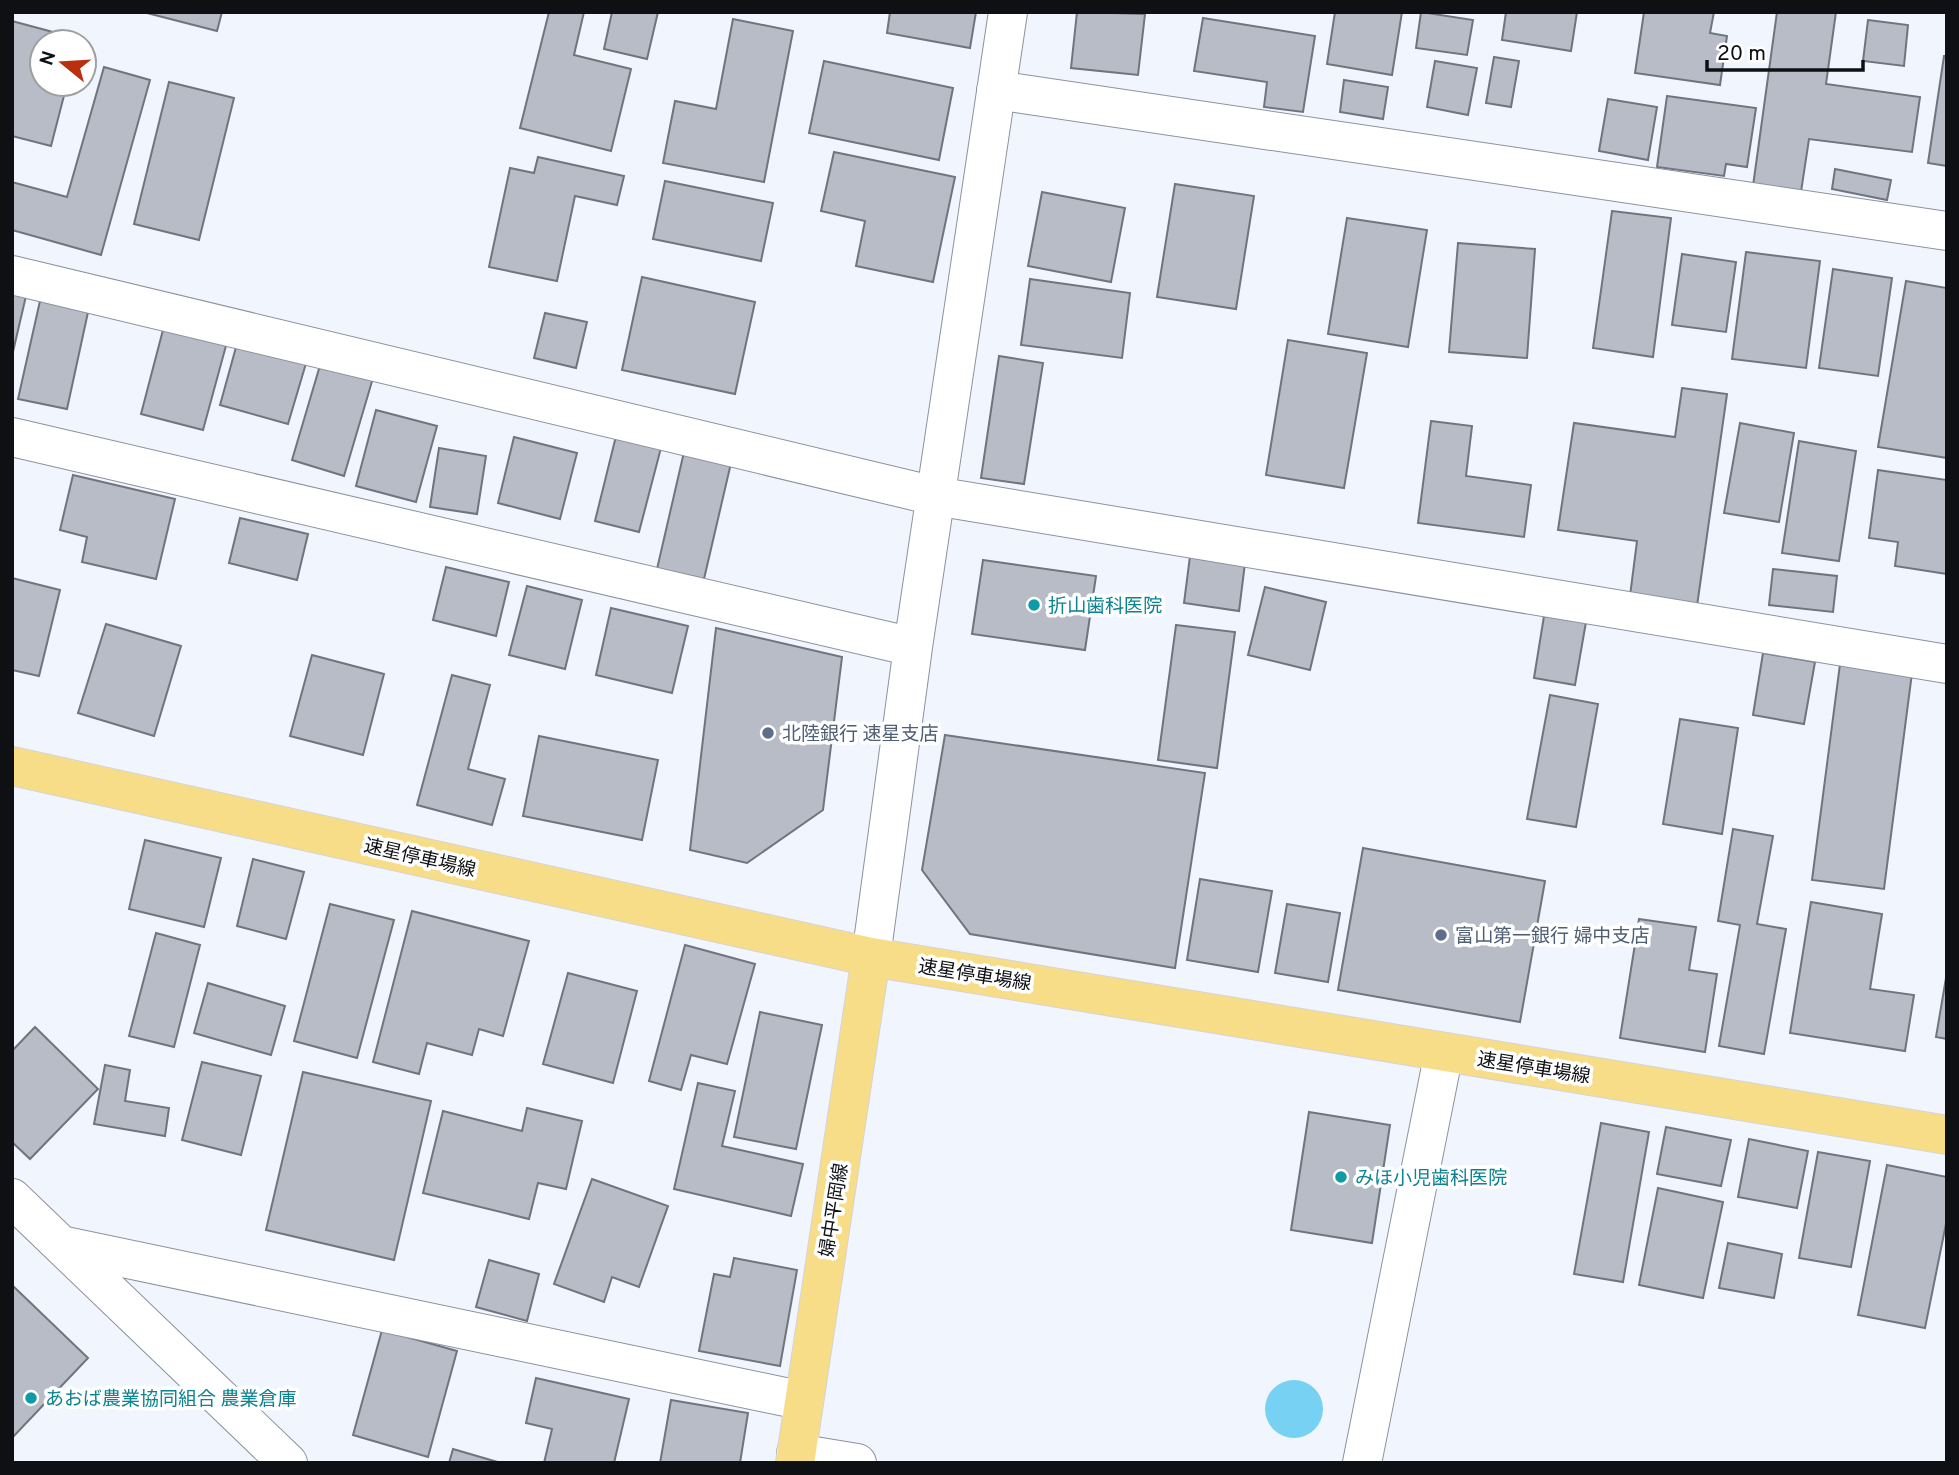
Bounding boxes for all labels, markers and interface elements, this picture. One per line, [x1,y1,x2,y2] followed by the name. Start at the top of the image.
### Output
[28,28,98,98] north arrow
[1707,28,1863,72] scale bar
[1717,41,1766,68] text: 20 m
[35,48,62,69] text: N
[1048,595,1162,619] place label: 折山歯科医院
[1026,597,1042,613] marker: 折山歯科医院
[782,723,938,747] place label: 北陸銀行 速星支店
[760,725,776,741] marker: 北陸銀行 速星支店
[361,834,478,883] street label: 速星停車場線
[1455,925,1649,949] place label: 富山第一銀行 婦中支店
[1433,927,1449,943] marker: 富山第一銀行 婦中支店
[917,955,1033,997] street label: 速星停車場線
[1476,1048,1592,1090] street label: 速星停車場線
[816,1162,854,1259] street label: 婦中平岡線
[1355,1167,1507,1191] place label: みほ小児歯科医院
[1333,1169,1349,1185] marker: みほ小児歯科医院
[45,1388,296,1412] place label: あおば農業協同組合 農業倉庫
[23,1390,39,1406] marker: あおば農業協同組合 農業倉庫

